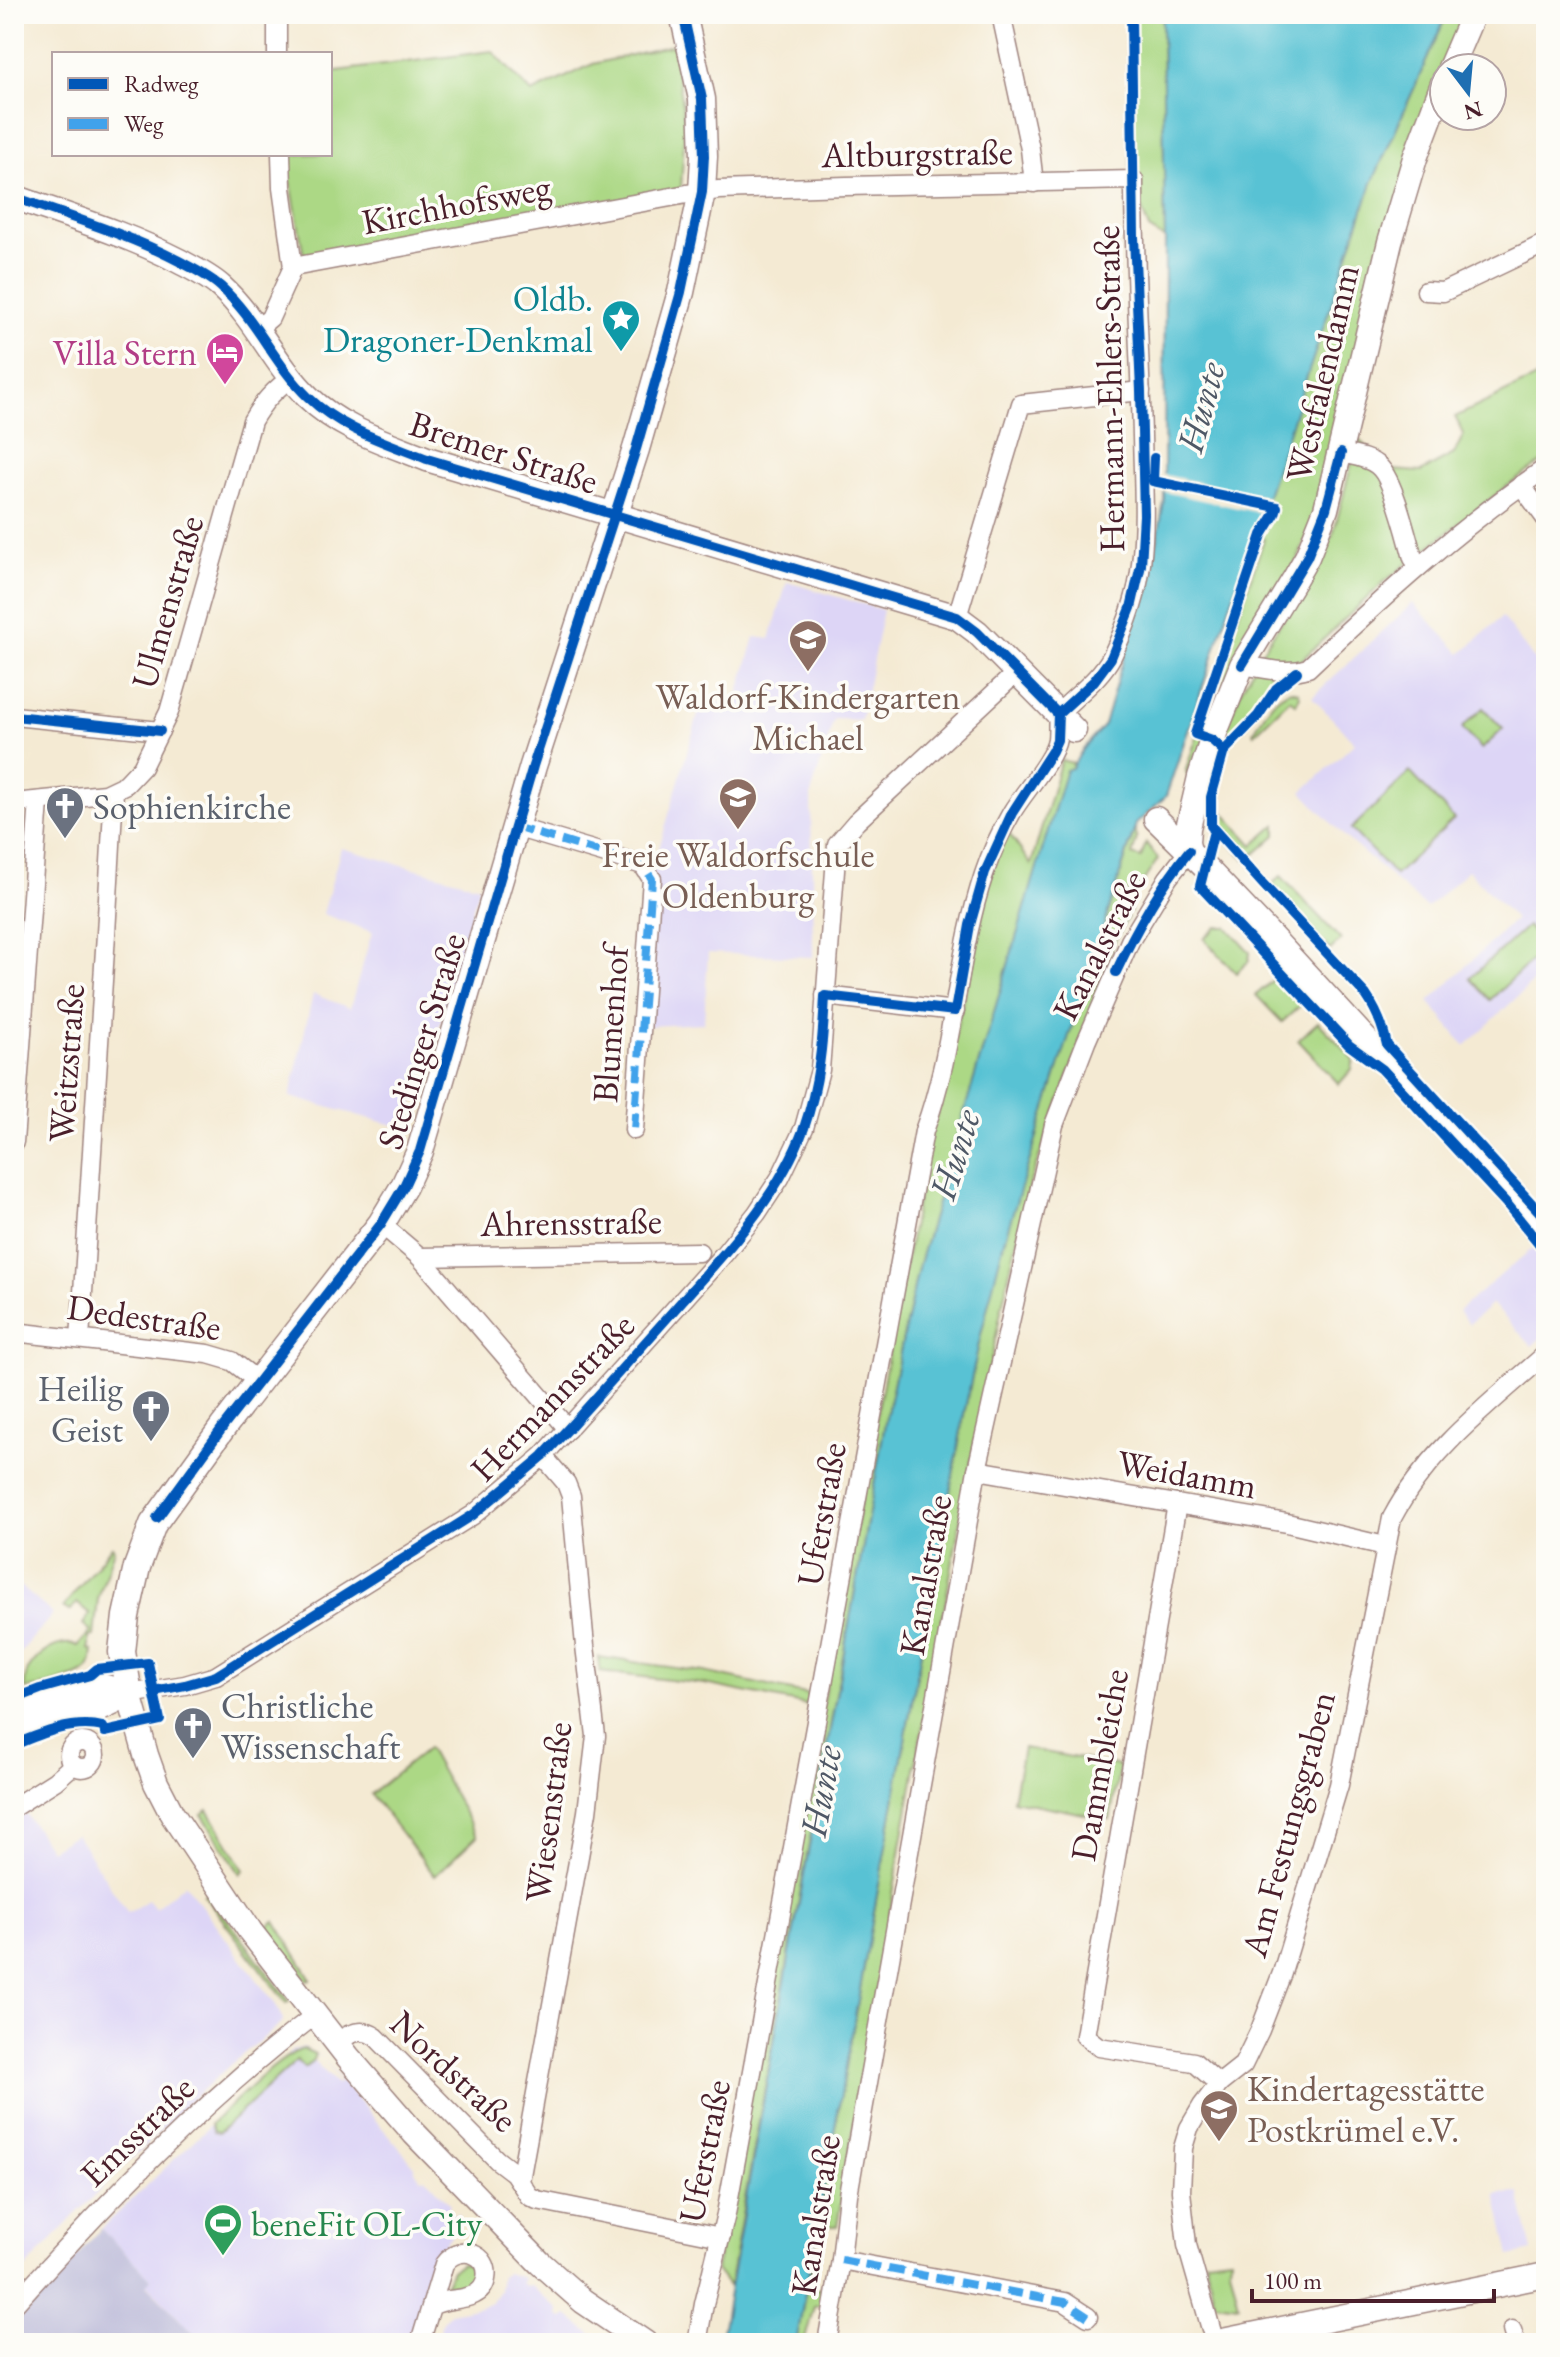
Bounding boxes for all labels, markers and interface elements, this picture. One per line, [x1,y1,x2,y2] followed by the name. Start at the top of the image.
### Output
[52,52,332,156] legend
[1428,52,1508,132] north arrow
[124,68,199,99] text: Radweg
[1461,94,1486,127] text: N
[124,108,164,139] text: Weg
[820,128,1013,178] street label: Altburgstraße
[358,163,555,245] street label: Kirchhofsweg
[1083,225,1135,553] street label: Hermann-Ehlers-Straße
[1274,260,1370,486] street label: Westfalendamm
[323,275,593,363] place label: Oldb. Dragoner-Denkmal
[600,298,642,353] place icon: Oldb. Dragoner-Denkmal
[53,329,197,376] place label: Villa Stern
[204,331,246,386] hotel icon: Villa Stern
[1164,356,1236,458] water label: Hunte
[404,400,604,504] street label: Bremer Straße
[120,510,214,694] street label: Ulmenstraße
[787,618,829,673] school or university icon: Waldorf-Kindergarten Michael
[656,673,960,761] place label: Waldorf-Kindergarten Michael
[717,776,759,831] school or university icon: Freie Waldorfschule Oldenburg
[93,783,291,830] place label: Sophienkirche
[44,785,86,840] church icon: Sophienkirche
[602,831,874,919] place label: Freie Waldorfschule Oldenburg
[1041,862,1157,1028] street label: Kanalstraße
[366,927,476,1155] street label: Stedinger Straße
[581,939,639,1104] street label: Blumenhof
[37,982,95,1144] street label: Weitzstraße
[917,1102,991,1206] water label: Hunte
[479,1197,662,1247] street label: Ahrensstraße
[64,1283,224,1351] street label: Dedestraße
[460,1303,644,1491] street label: Hermannstraße
[38,1365,124,1453] place label: Heilig Geist
[130,1388,172,1443] church icon: Heilig Geist
[785,1439,857,1589] street label: Uferstraße
[1114,1439,1260,1509] street label: Weidamm
[888,1491,962,1659] street label: Kanalstraße
[1059,1665,1139,1865] street label: Dammbleiche
[221,1682,401,1770] place label: Christliche Wissenschaft
[1230,1686,1346,1963] street label: Am Festungsgraben
[172,1705,214,1760] church icon: Christliche Wissenschaft
[514,1719,582,1905] street label: Wiesenstraße
[788,1741,852,1841] water label: Hunte
[380,2000,528,2142] street label: Nordstraße
[70,2065,204,2197] street label: Emsstraße
[1247,2065,1485,2153] place label: Kindertagesstätte Postkrümel e.V.
[667,2076,741,2226] street label: Uferstraße
[1198,2088,1240,2143] school or university icon: Kindertagesstätte Postkrümel e.V.
[779,2131,851,2299] street label: Kanalstraße
[251,2200,482,2247] place label: beneFit OL-City
[202,2202,244,2257] sports icon: beneFit OL-City
[1252,2253,1494,2303] scale bar
[1264,2265,1322,2296] text: 100 m

